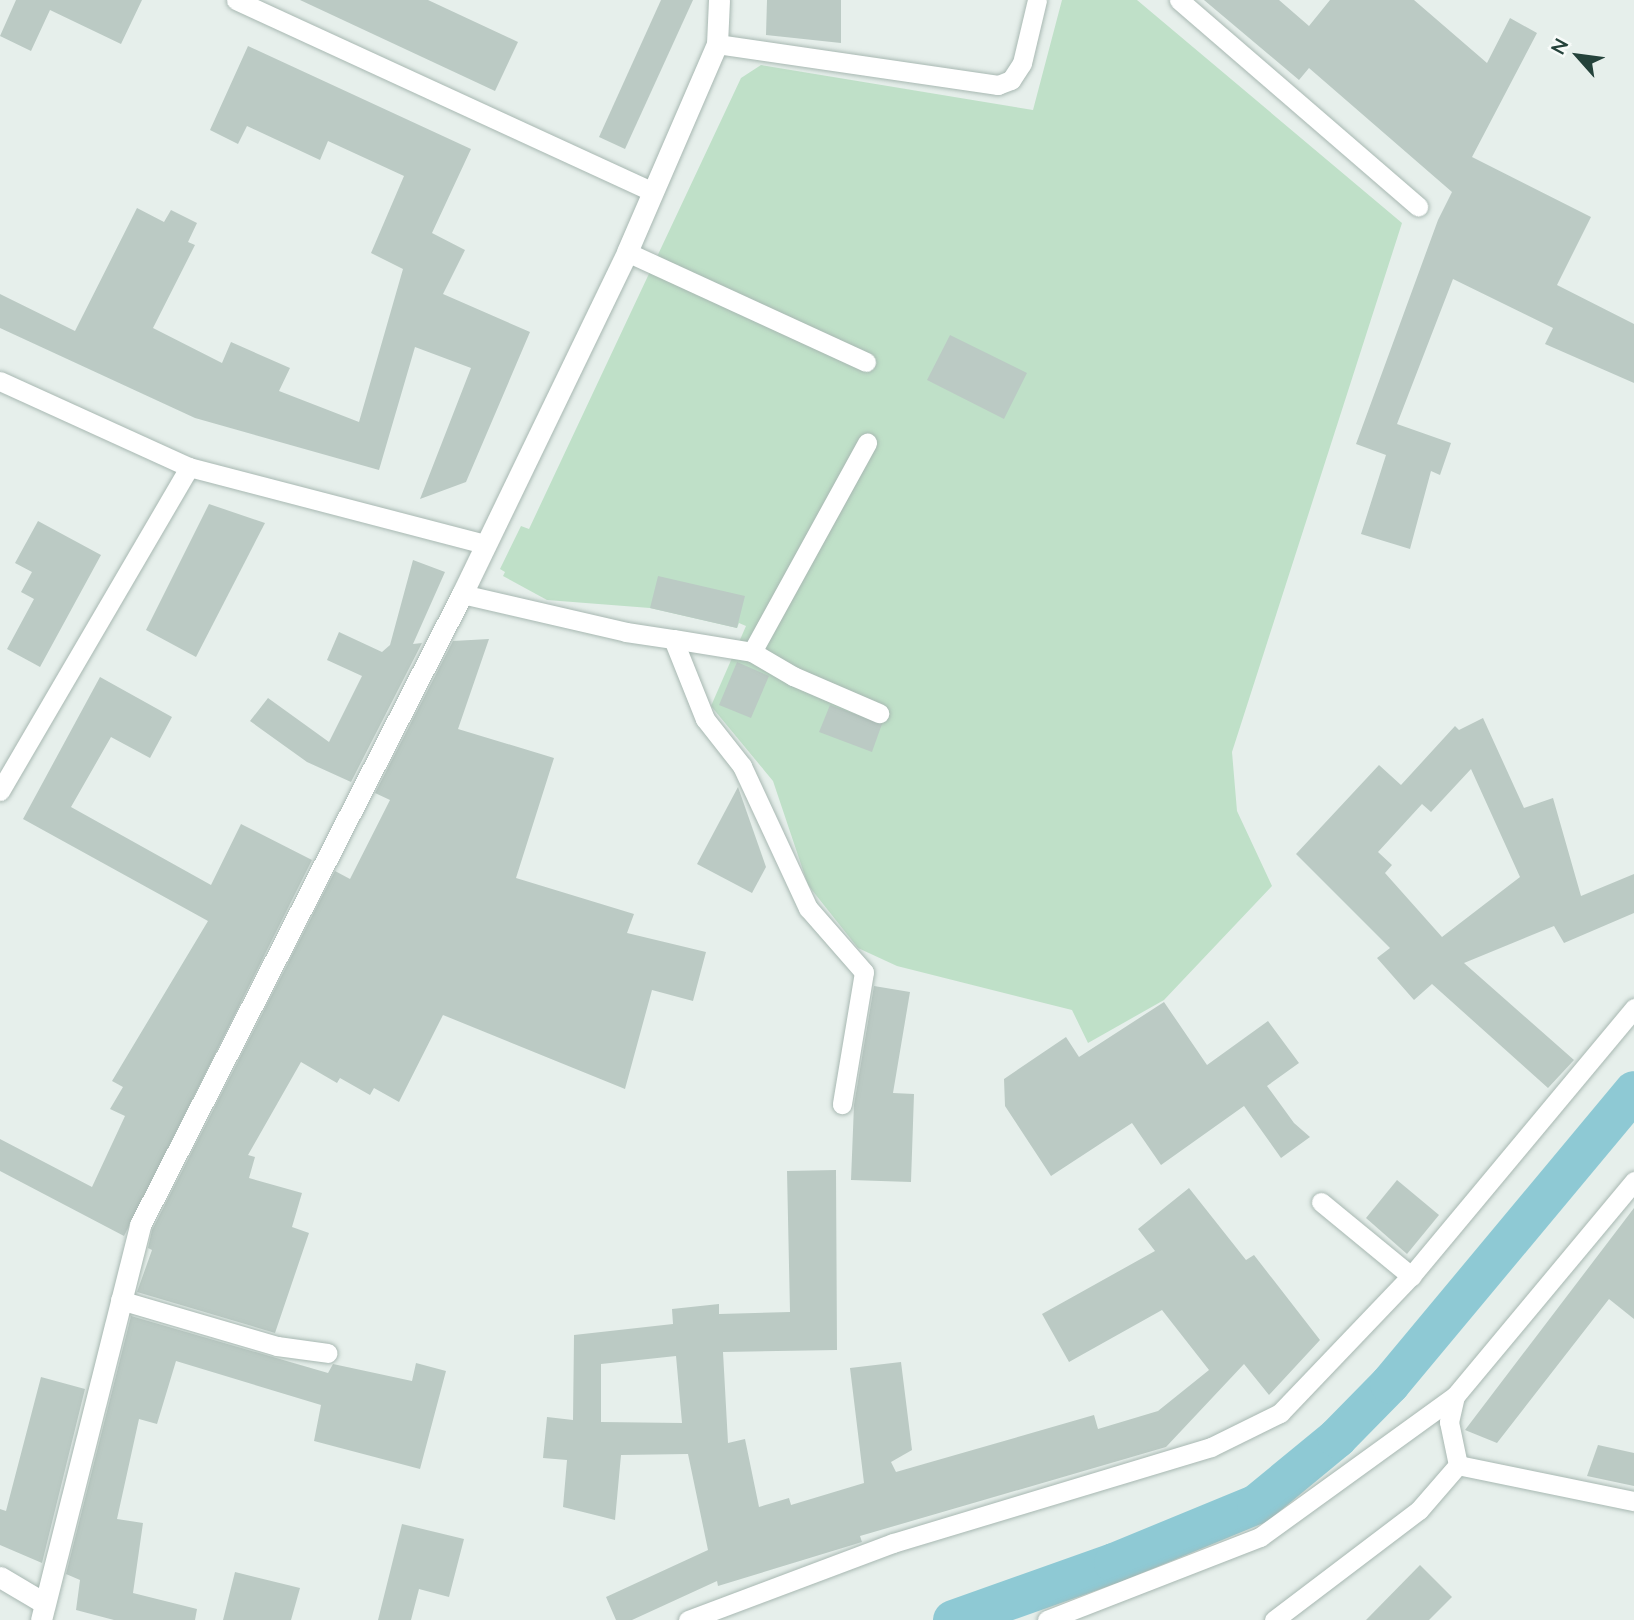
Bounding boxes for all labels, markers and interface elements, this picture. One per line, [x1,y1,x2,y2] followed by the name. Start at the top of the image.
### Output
[1543,21,1613,91] north arrow
[1545,34,1573,58] text: N

